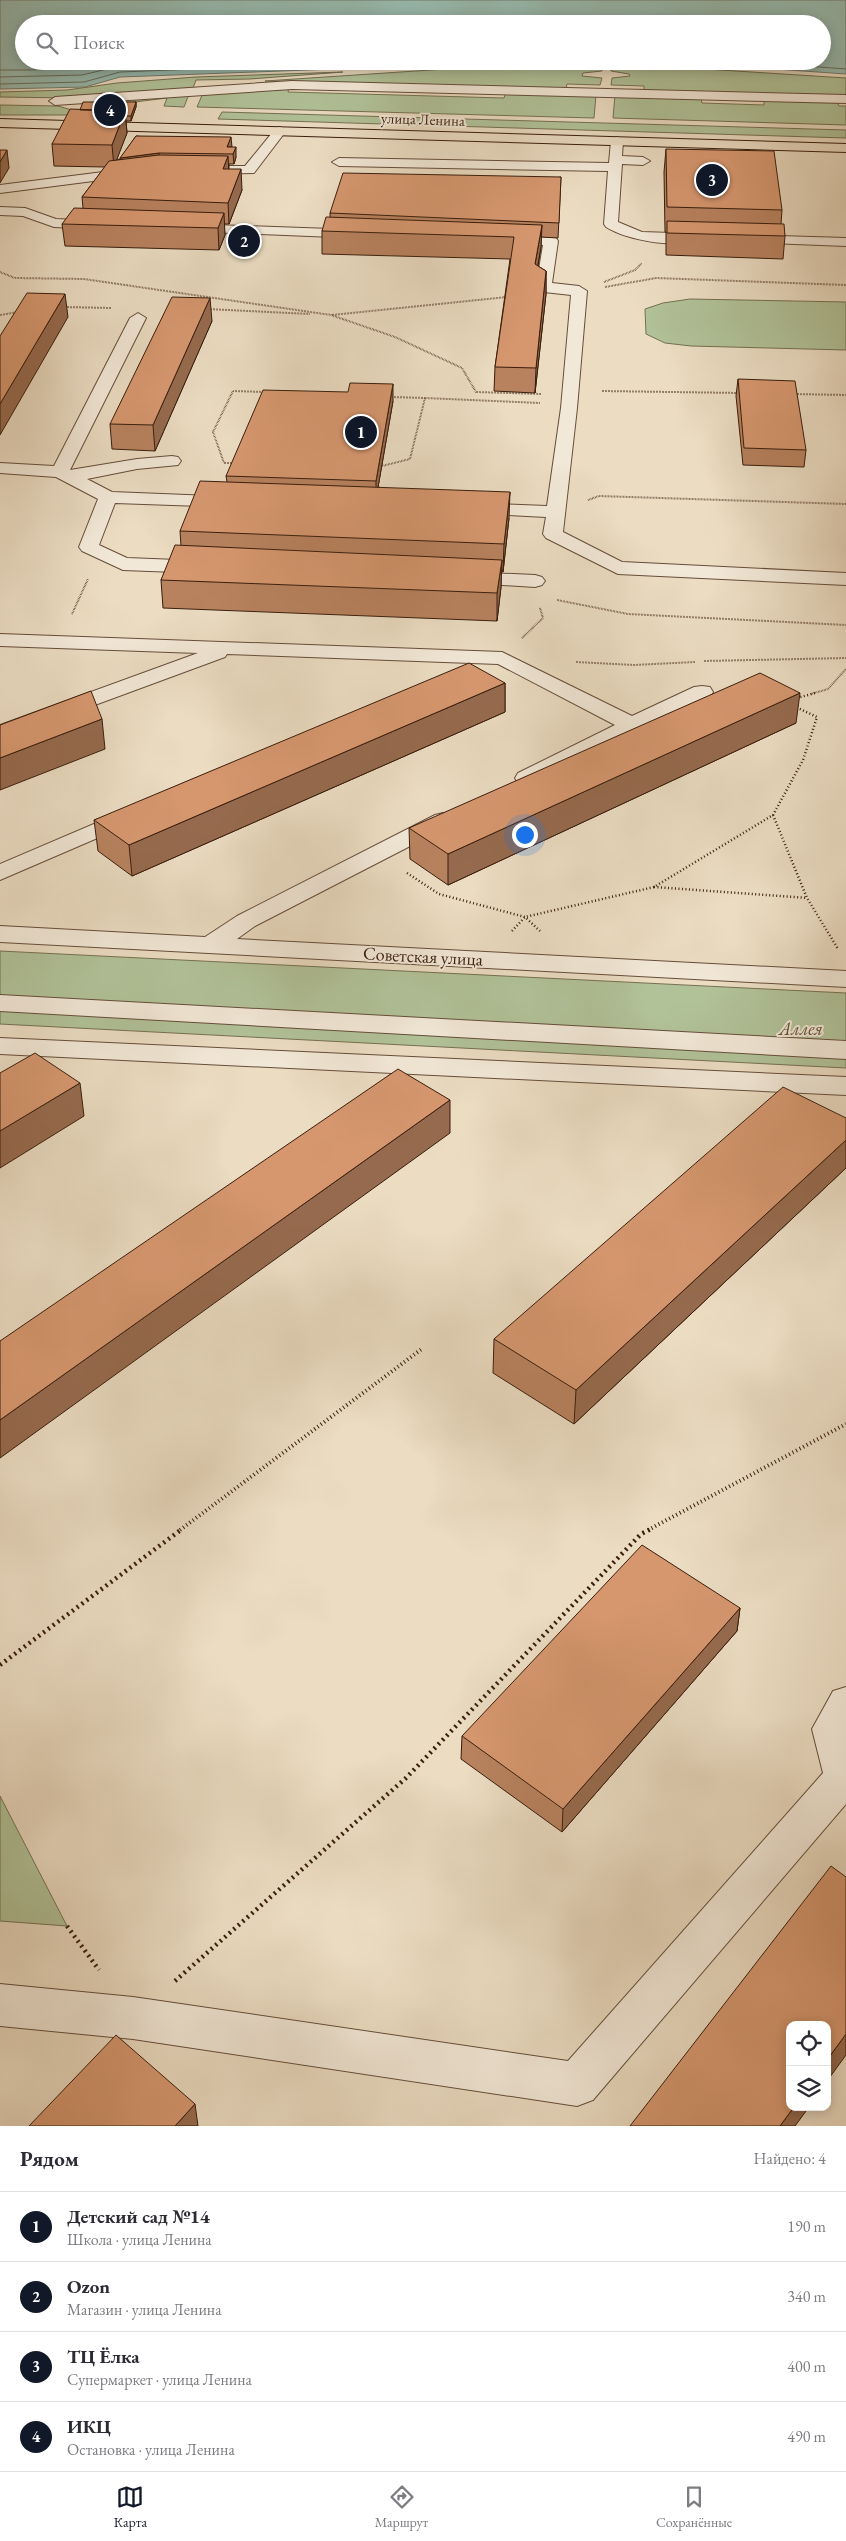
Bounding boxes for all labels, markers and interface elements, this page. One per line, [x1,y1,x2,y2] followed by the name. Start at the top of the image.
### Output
[15,15,831,70] search box
[33,29,61,57] icon: search
[73,30,125,55] text: Поиск
[94,91,126,129] pin: 4
[381,108,465,130] street label: улица Ленина
[696,161,728,199] pin: 3
[228,222,260,260] pin: 2
[345,413,377,451] pin: 1
[512,822,538,848] your location
[362,941,484,971] street label: Советская улица
[777,1017,823,1040] park label: Аллея
[786,2021,831,2111] map controls
[786,2021,831,2066] button: locate
[786,2066,831,2111] button: layers
[20,2145,79,2172] text: Рядом
[754,2148,826,2169] text: Найдено: 4
[67,2204,210,2229] text: Детский сад №14
[32,2216,40,2237] text: 1
[787,2216,826,2237] text: 190 m
[67,2229,212,2250] text: Школа · улица Ленина
[67,2274,110,2299] text: Ozon
[32,2286,40,2307] text: 2
[787,2286,826,2307] text: 340 m
[67,2299,222,2320] text: Магазин · улица Ленина
[67,2344,140,2369] text: ТЦ Ёлка
[32,2356,40,2377] text: 3
[787,2356,826,2377] text: 400 m
[67,2369,252,2390] text: Супермаркет · улица Ленина
[67,2414,111,2439] text: ИКЦ
[32,2426,40,2447] text: 4
[787,2426,826,2447] text: 490 m
[67,2439,235,2460] text: Остановка · улица Ленина
[114,2483,147,2531] tab: Карта
[375,2483,428,2531] tab: Маршрут
[656,2483,732,2531] tab: Сохранённые

